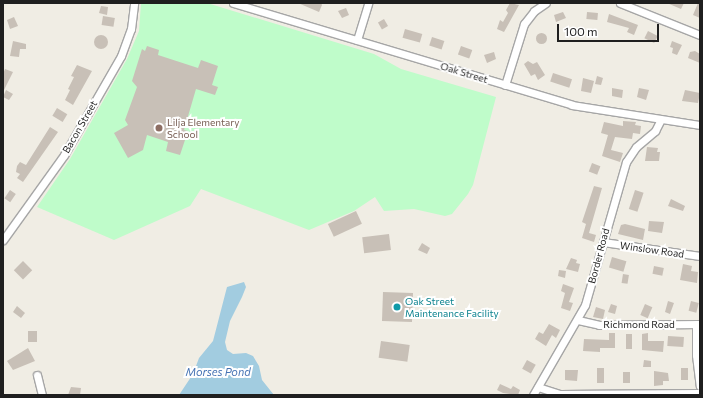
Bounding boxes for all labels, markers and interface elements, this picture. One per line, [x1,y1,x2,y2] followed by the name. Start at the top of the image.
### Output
[559,16,661,42] scale bar
[564,24,598,38] text: 100 m
[439,60,489,86] street label: Oak Street
[60,99,100,155] street label: Bacon Street
[167,116,240,140] place label: Lilja Elementary School
[154,123,164,133] marker: Lilja Elementary School
[586,227,612,285] street label: Border Road
[619,240,685,260] street label: Winslow Road
[405,295,499,318] place label: Oak Street Maintenance Facility
[392,302,402,312] marker: Oak Street Maintenance Facility
[603,319,675,331] street label: Richmond Road
[185,365,251,379] water label: Morses Pond

